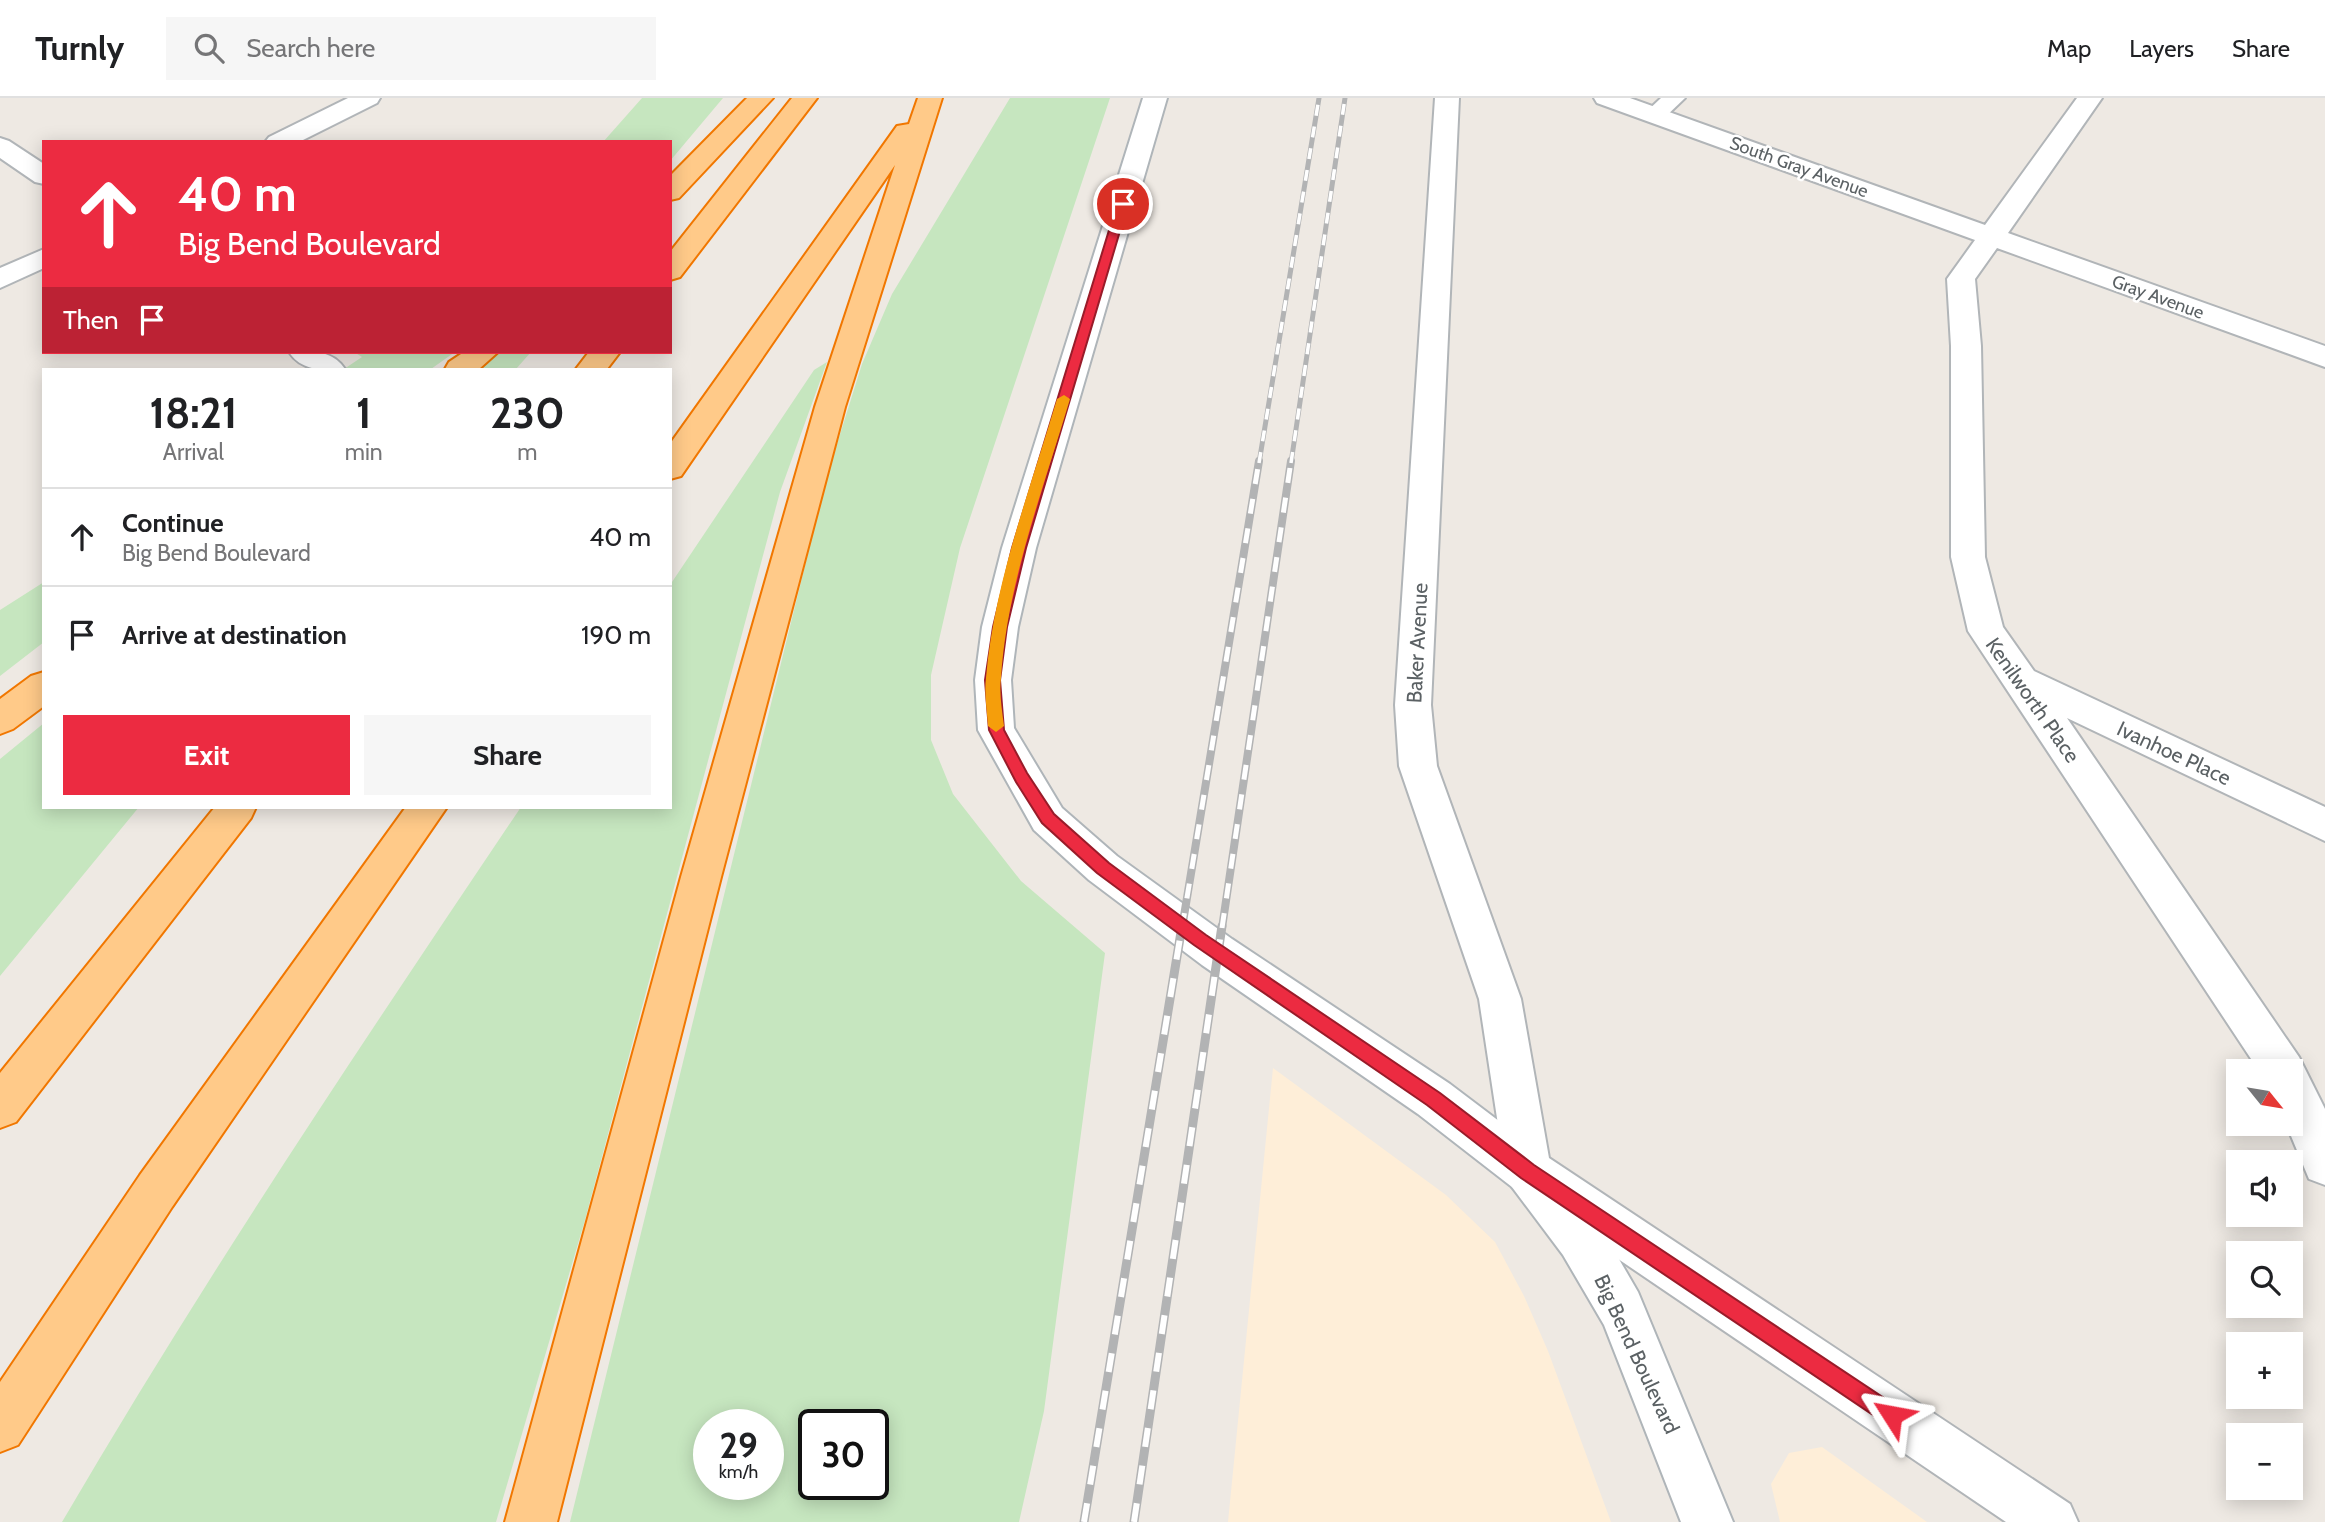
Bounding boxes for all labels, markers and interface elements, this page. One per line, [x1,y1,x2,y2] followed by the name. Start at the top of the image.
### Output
[166,17,656,80] search box
[35,28,124,68] text: Turnly
[190,29,228,67] icon: search
[246,32,375,64] text: Search here
[2047,34,2091,63] text: Map
[2129,34,2194,63] text: Layers
[2232,34,2290,63] text: Share
[1727,132,1871,202] street label: South Gray Avenue
[178,164,297,223] text: 40 m
[63,168,154,259] icon: ahead
[1093,174,1153,234] pin
[1104,185,1142,223] icon: arrive
[178,224,441,263] text: Big Bend Boulevard
[2109,270,2207,324] street label: Gray Avenue
[133,301,171,339] icon: arrive
[63,304,119,336] text: Then
[149,387,237,439] text: 18:21
[356,387,371,439] text: 1
[490,387,565,439] text: 230
[163,438,224,466] text: Arrival
[345,438,383,466] text: min
[517,438,537,466] text: m
[122,507,224,539] text: Continue
[63,518,101,556] icon: ahead
[589,521,651,553] text: 40 m
[122,539,311,567] text: Big Bend Boulevard
[1401,582,1433,704] street label: Baker Avenue
[63,616,101,654] icon: arrive
[122,619,347,651] text: Arrive at destination
[581,619,651,651] text: 190 m
[1981,633,2085,767] street label: Kenilworth Place
[63,715,350,795] button: Exit
[364,715,651,795] button: Share
[2113,716,2235,790] street label: Ivanhoe Place
[2226,1059,2303,1136] north arrow
[2226,1059,2303,1500] map controls
[2226,1150,2303,1227] button: sound
[2226,1241,2303,1318] button: search
[1589,1271,1685,1437] street label: Big Bend Boulevard
[2226,1332,2303,1409] button: +
[1855,1378,1929,1452] position arrow
[798,1409,889,1500] speed limit sign: 30
[2226,1423,2303,1500] button: −
[719,1424,758,1467] text: 29
[719,1461,758,1483] text: km/h

